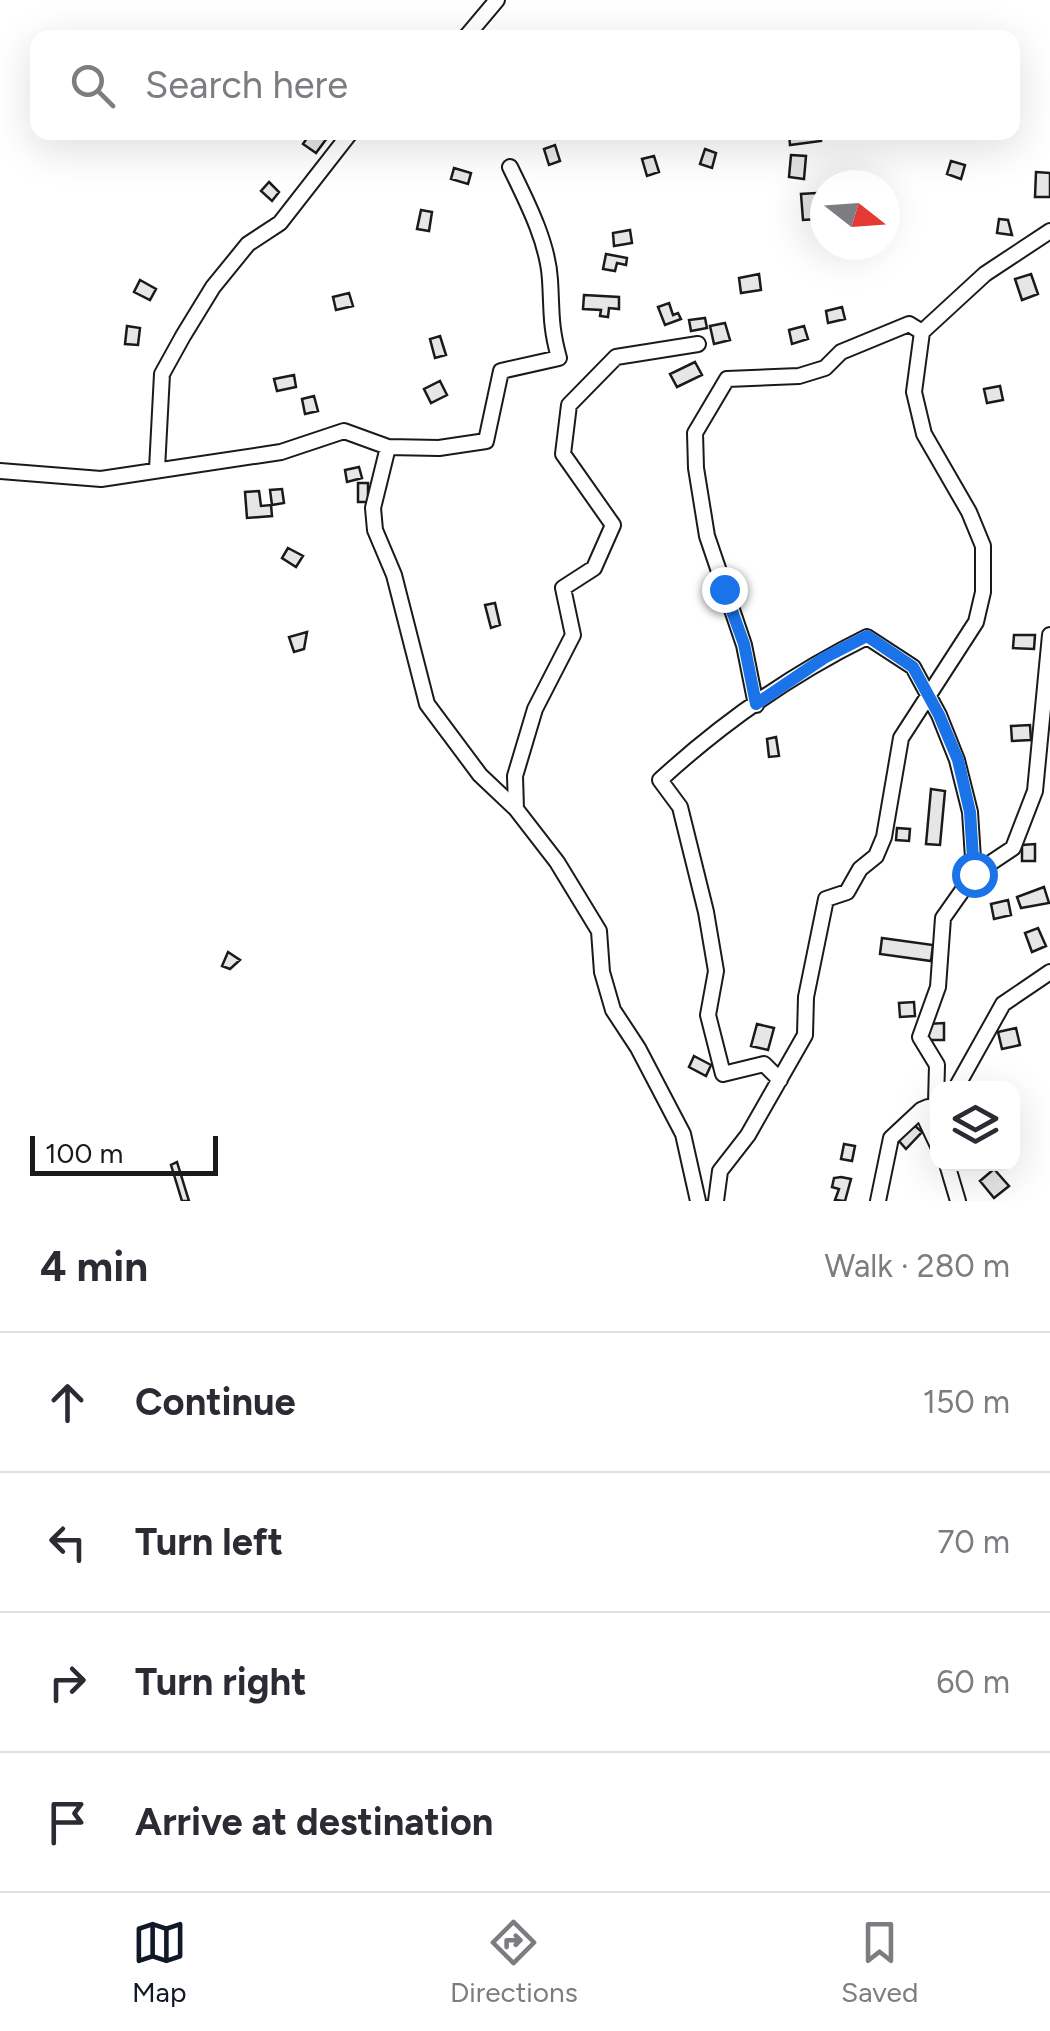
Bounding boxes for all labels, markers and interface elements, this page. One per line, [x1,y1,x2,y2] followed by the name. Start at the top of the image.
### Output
[30,30,1020,140] search box
[65,58,120,113] icon: search
[145,62,348,108] text: Search here
[810,170,900,260] north arrow
[702,567,748,613] route end
[952,852,998,898] route start
[930,1081,1020,1171] map controls
[930,1081,1020,1171] button: layers
[30,1131,218,1176] scale bar
[45,1136,123,1170] text: 100 m
[40,1241,148,1292] text: 4 min
[825,1247,1010,1285] text: Walk · 280 m
[40,1375,95,1430] icon: ahead
[135,1379,296,1425] text: Continue
[923,1383,1010,1421] text: 150 m
[40,1515,95,1570] icon: left
[135,1519,283,1565] text: Turn left
[937,1523,1010,1561] text: 70 m
[40,1655,95,1710] icon: right
[135,1659,307,1705] text: Turn right
[936,1663,1010,1701] text: 60 m
[40,1795,95,1850] icon: arrive
[135,1799,493,1845] text: Arrive at destination
[132,1915,187,2009] tab: Map
[450,1915,578,2009] tab: Directions
[841,1915,918,2009] tab: Saved

